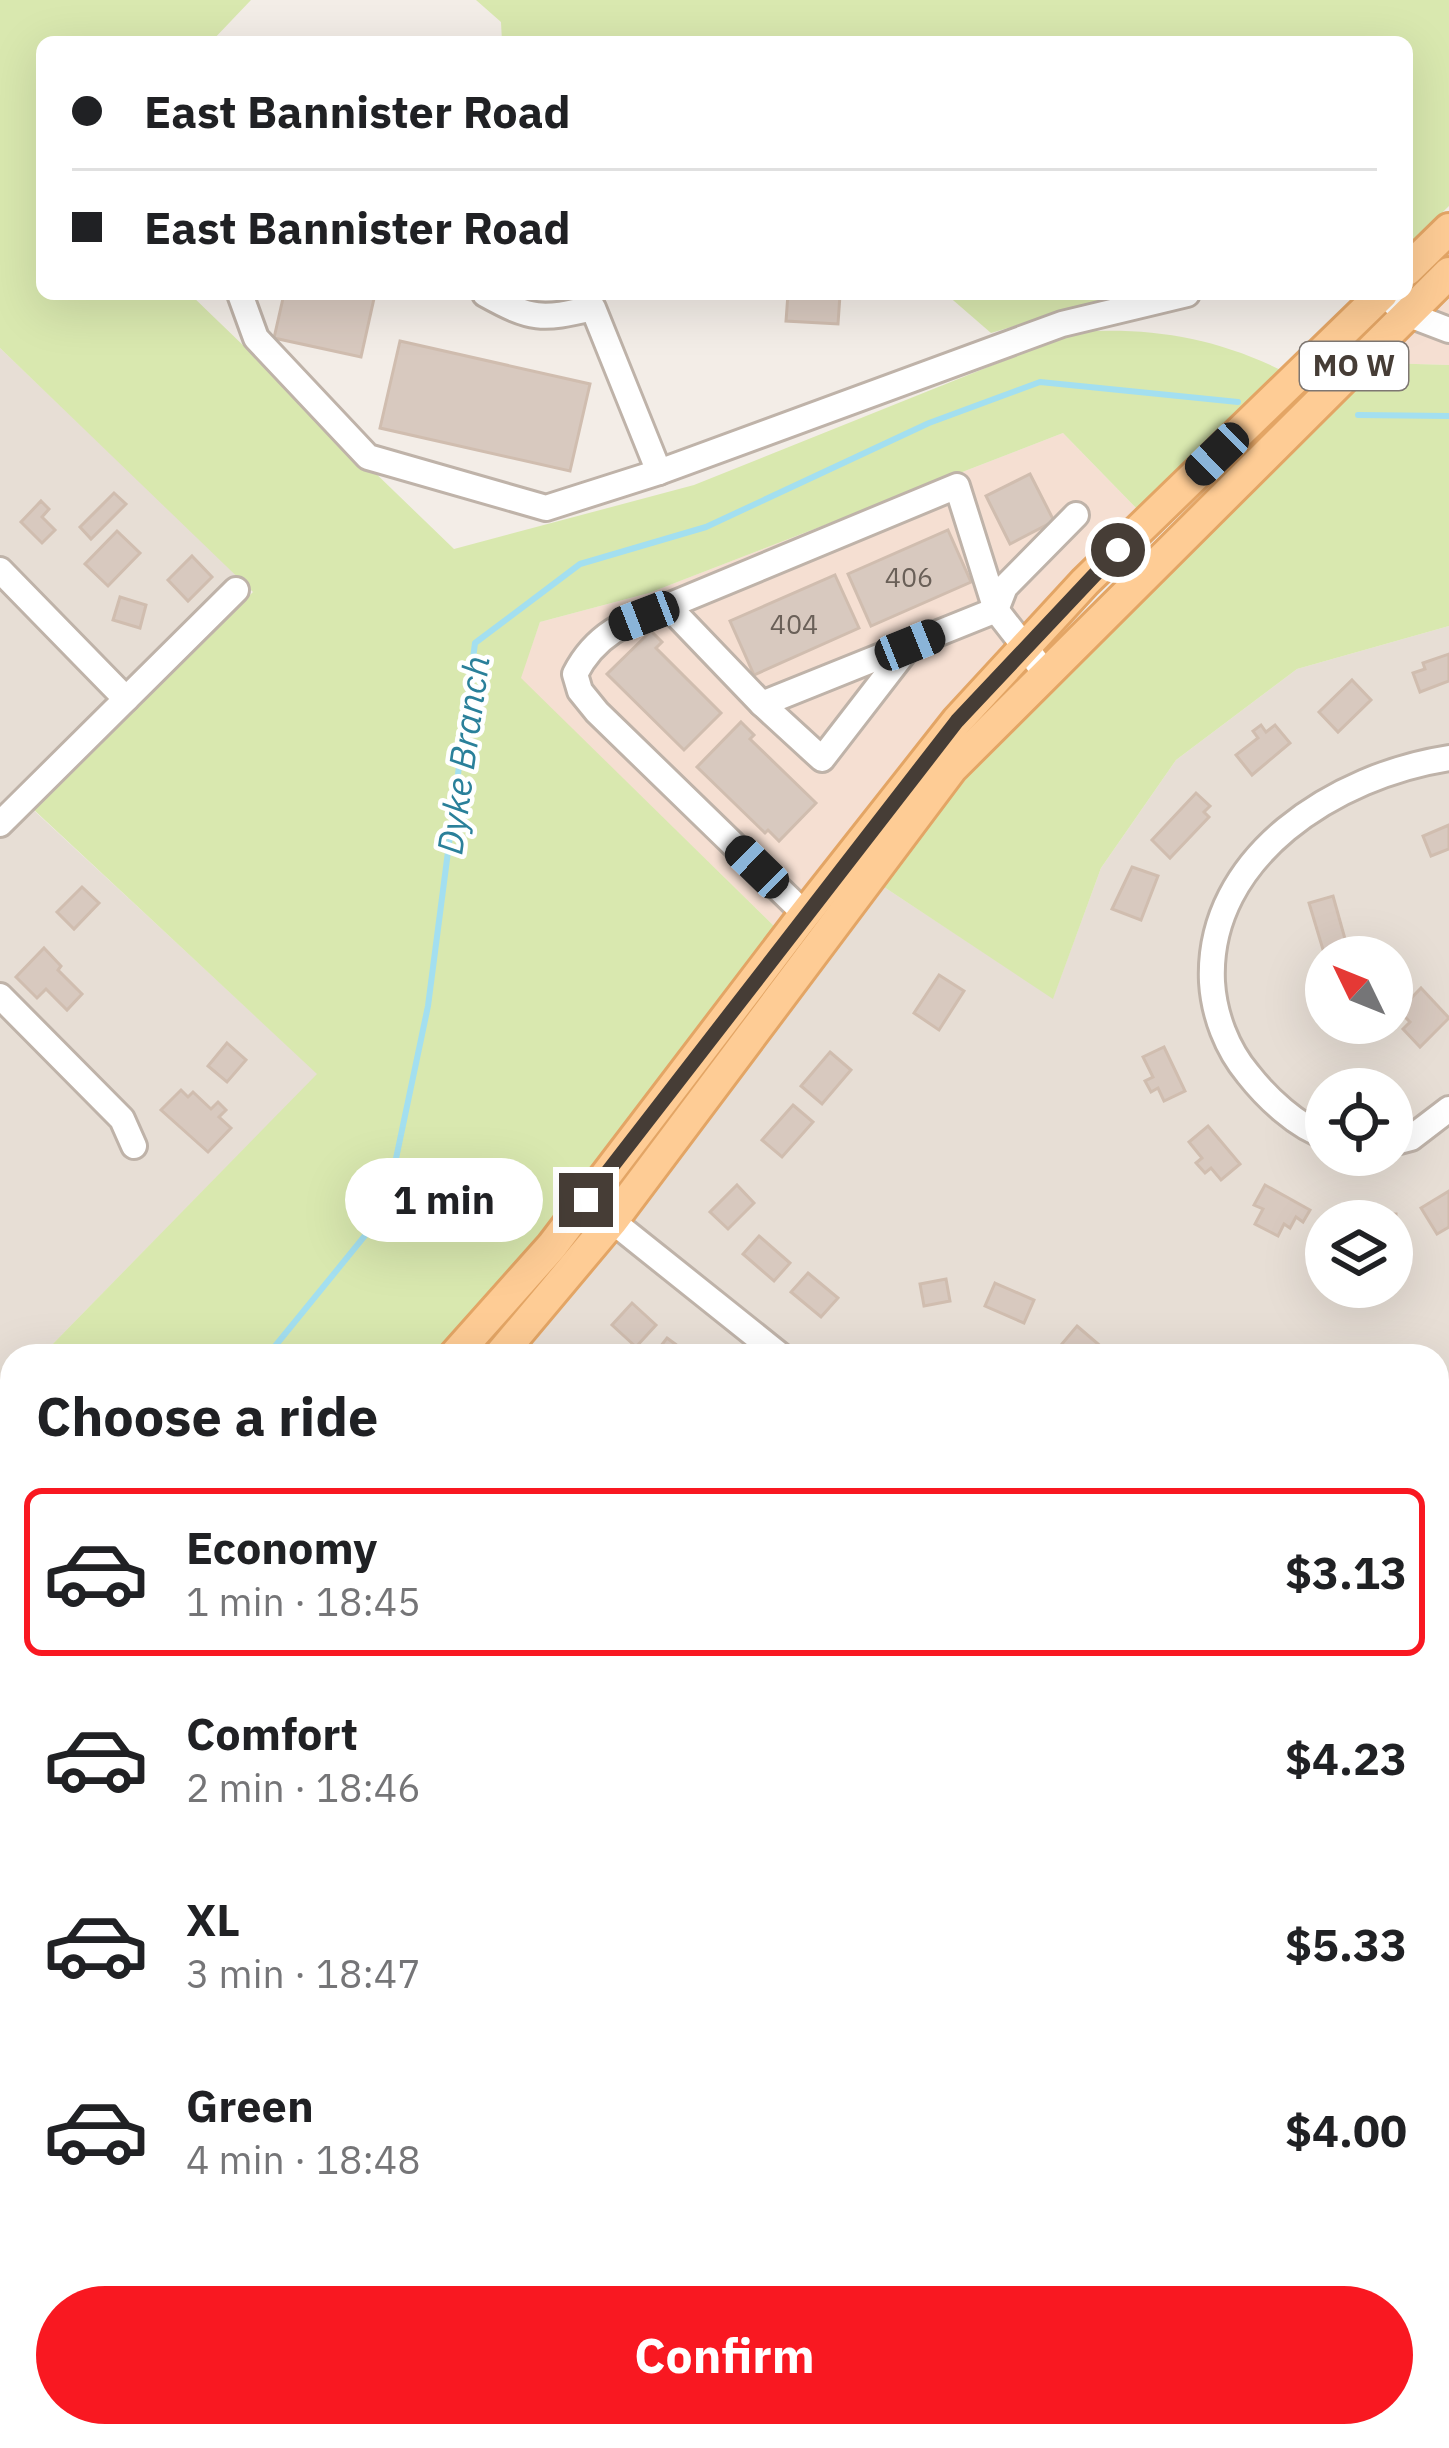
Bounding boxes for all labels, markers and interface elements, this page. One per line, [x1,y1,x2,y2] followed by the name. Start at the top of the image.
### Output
[144,82,571,140] text: East Bannister Road
[144,198,571,256] text: East Bannister Road
[1300,342,1408,390] road number: MO W
[1179,416,1255,492] car
[1091,523,1145,577] route start
[885,559,933,594] house number: 406
[604,586,684,646] car
[770,606,818,641] house number: 404
[870,615,950,675] car
[425,652,500,857] water label: Dyke Branch
[719,829,795,905] car
[1305,936,1413,1044] north arrow
[1305,936,1413,1308] map controls
[1305,1068,1413,1176] button: locate
[346,1158,544,1242] callout: 1 min
[559,1173,613,1227] route end
[393,1174,495,1225] text: 1 min
[1305,1200,1413,1308] button: layers
[36,1381,378,1451] text: Choose a ride
[42,1518,150,1626] icon: car
[186,1518,377,1576] text: Economy
[1285,1543,1407,1601] text: $3.13
[186,1576,421,1627] text: 1 min · 18:45
[42,1704,150,1812] icon: car
[186,1704,358,1762] text: Comfort
[1285,1729,1407,1787] text: $4.23
[186,1762,421,1813] text: 2 min · 18:46
[42,1890,150,1998] icon: car
[186,1890,240,1948] text: XL
[1285,1915,1407,1973] text: $5.33
[186,1948,421,1999] text: 3 min · 18:47
[42,2076,150,2184] icon: car
[186,2076,314,2134] text: Green
[1285,2101,1407,2159] text: $4.00
[186,2134,421,2185] text: 4 min · 18:48
[36,2286,1413,2424] button: Confirm

